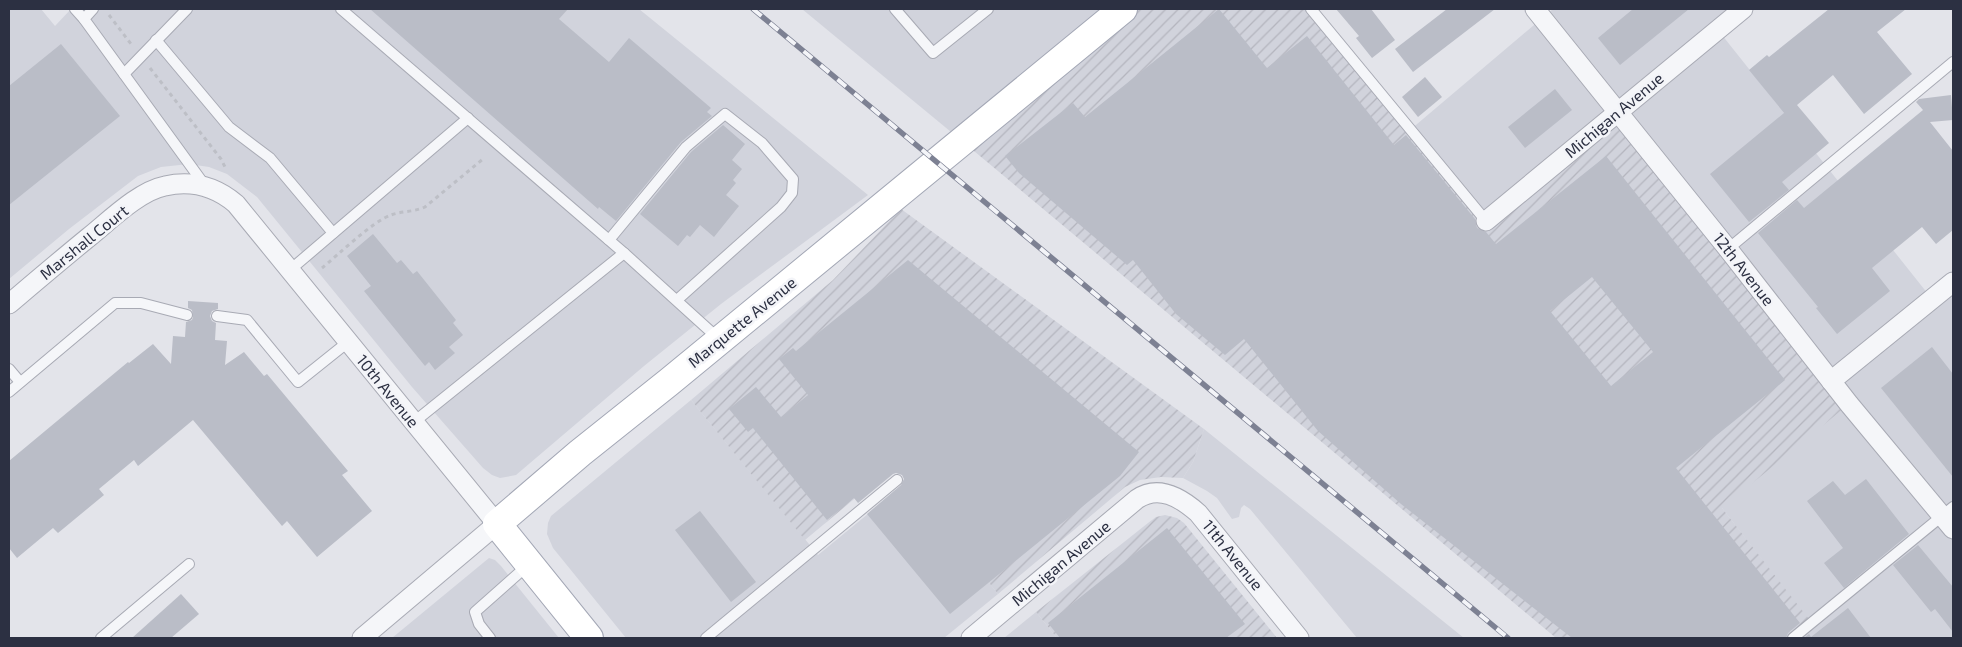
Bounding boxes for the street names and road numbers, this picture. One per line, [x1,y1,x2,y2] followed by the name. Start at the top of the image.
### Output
[1561,68,1667,161] street label: Michigan Avenue
[36,200,132,283] street label: Marshall Court
[1710,228,1779,309] street label: 12th Avenue
[684,272,800,371] street label: Marquette Avenue
[353,350,424,431] street label: 10th Avenue
[1008,516,1114,609] street label: Michigan Avenue
[1199,516,1267,594] street label: 11th Avenue

